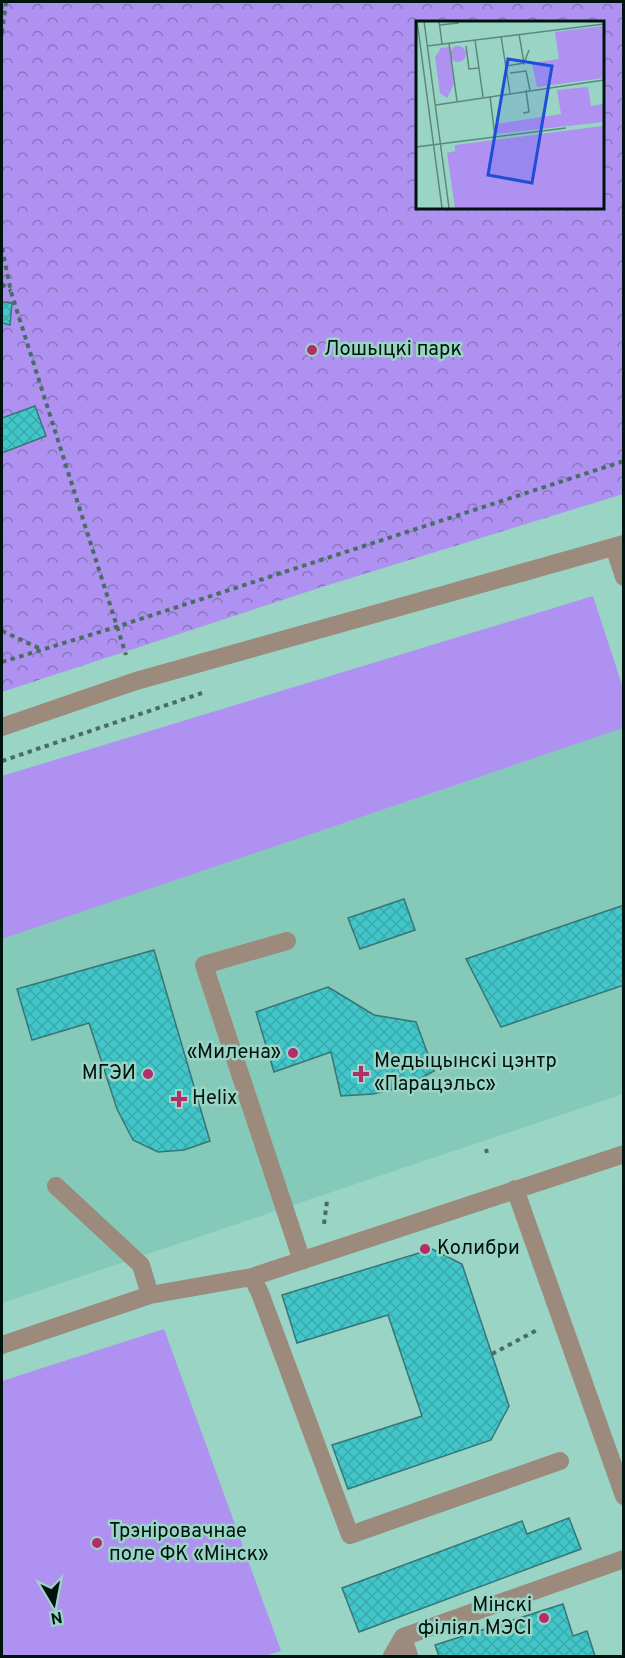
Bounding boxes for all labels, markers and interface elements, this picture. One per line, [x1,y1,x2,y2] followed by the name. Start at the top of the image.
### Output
[416,21,604,208] inset map
[324,337,462,363] place label: Лошыцкі парк
[305,343,319,357] marker: Лошыцкі парк
[187,1040,281,1066] place label: «Милена»
[286,1046,300,1060] marker: «Милена»
[374,1049,557,1098] place label: Медыцынскі цэнтр «Парацэльс»
[82,1061,136,1087] place label: МГЭИ
[352,1065,370,1083] marker: Медыцынскі цэнтр «Парацэльс»
[141,1067,155,1081] marker: МГЭИ
[192,1086,237,1112] place label: Helix
[170,1090,188,1108] marker: Helix
[437,1236,520,1262] place label: Колибри
[418,1242,432,1256] marker: Колибри
[109,1519,269,1568] place label: Трэніровачнае поле ФК «Мінск»
[90,1536,104,1550] marker: Трэніровачнае поле ФК «Мінск»
[24,1574,84,1634] north arrow
[418,1593,532,1642] place label: Мінскі філіял МЭСІ
[49,1606,64,1628] text: N
[537,1611,551,1625] marker: Мінскі філіял МЭСІ

